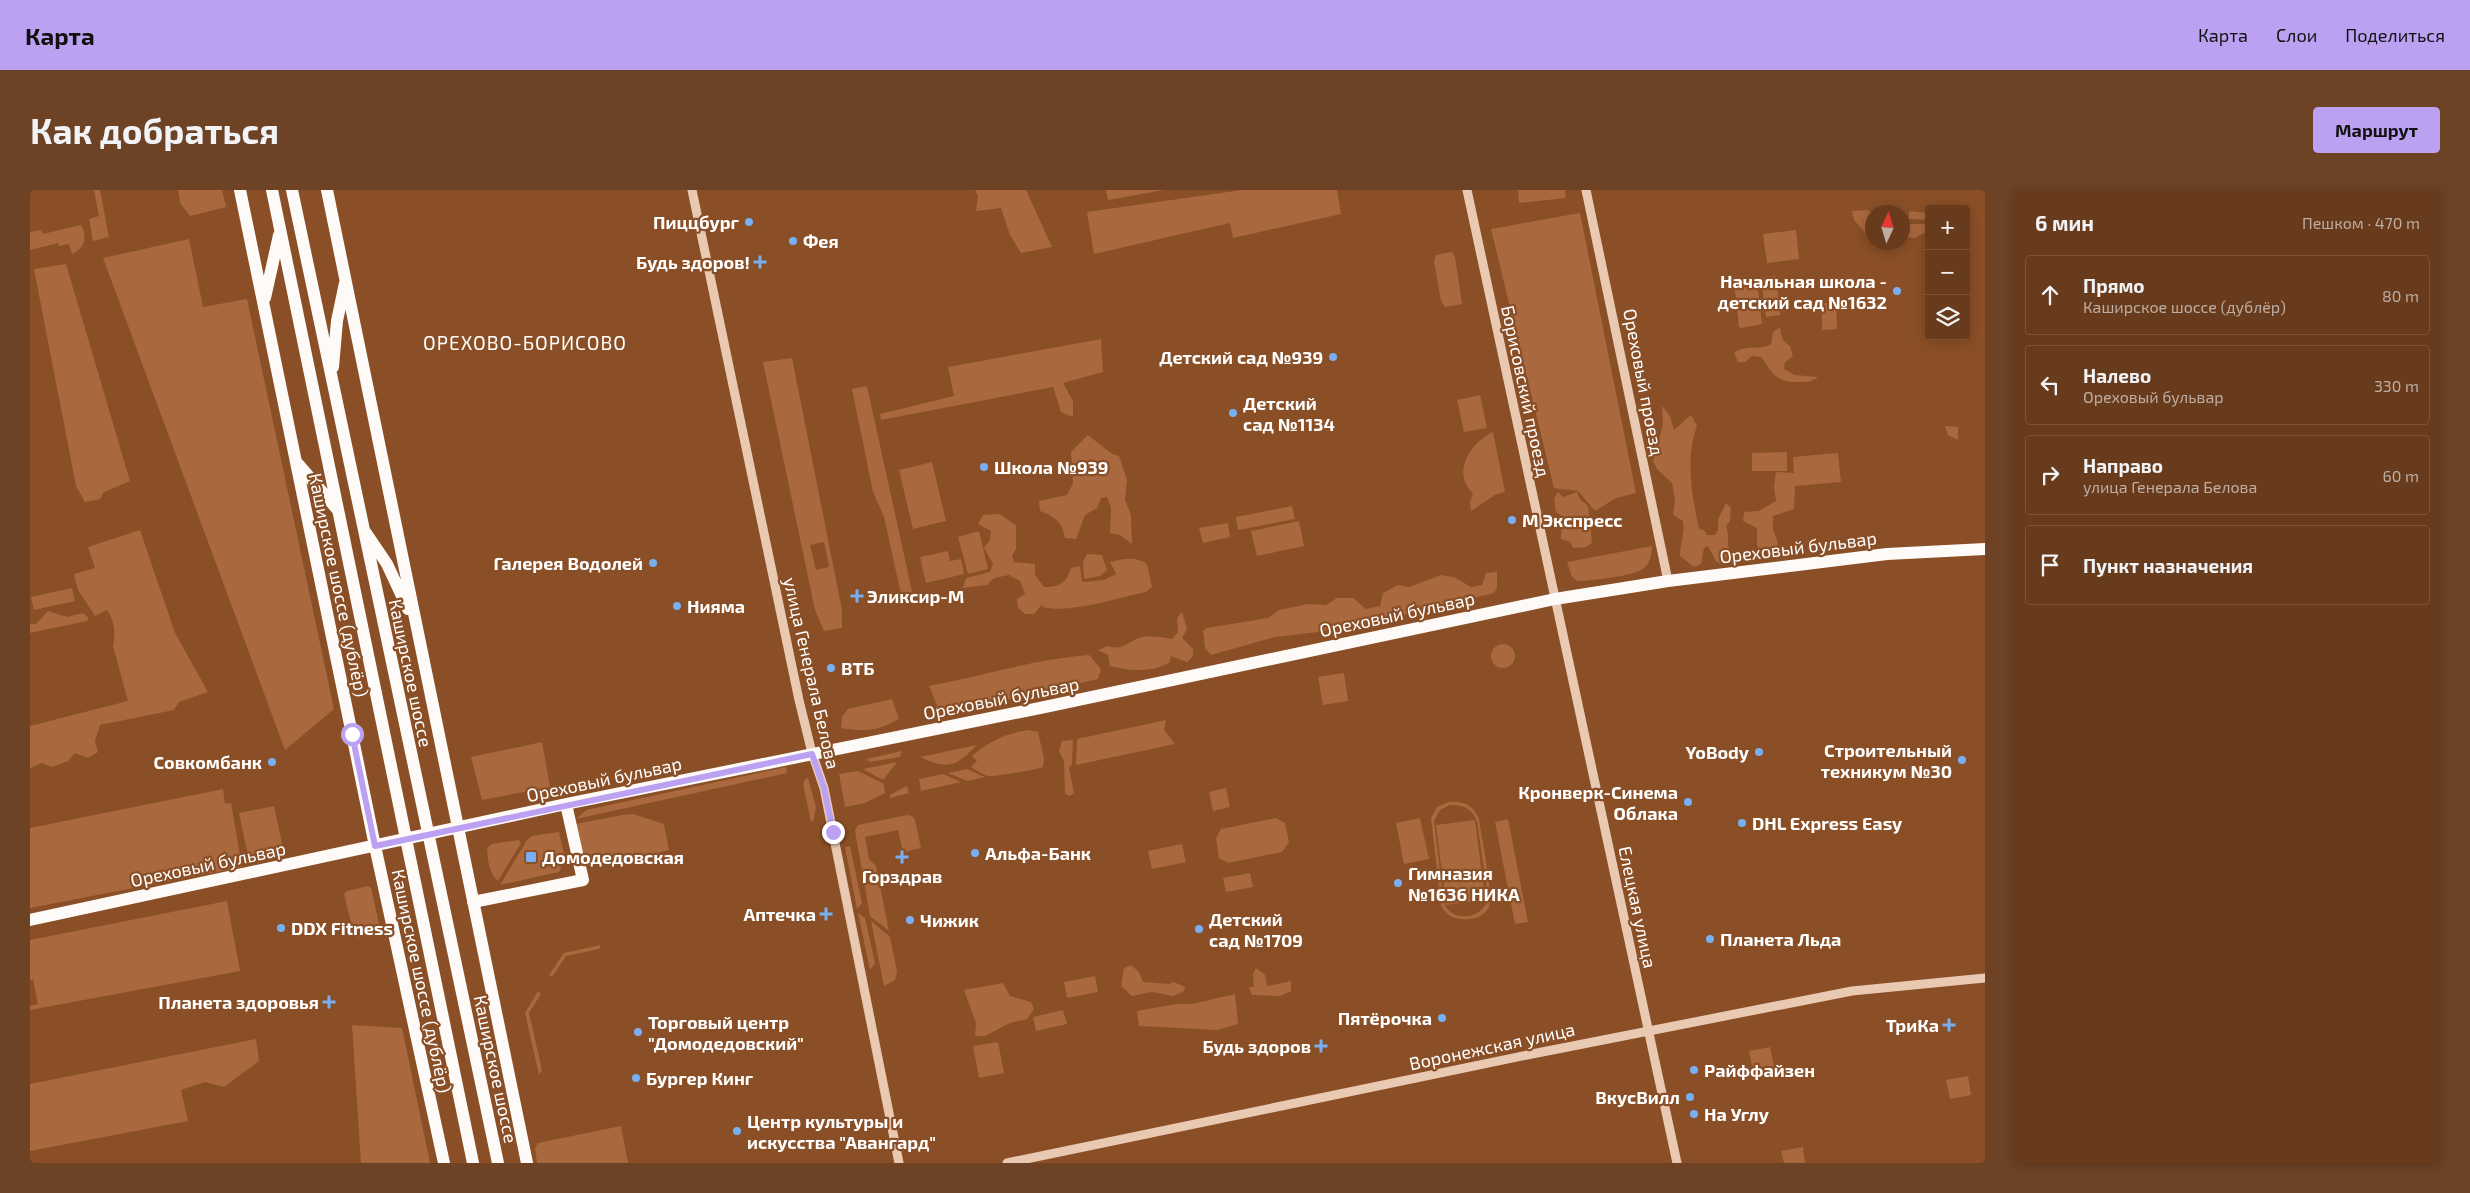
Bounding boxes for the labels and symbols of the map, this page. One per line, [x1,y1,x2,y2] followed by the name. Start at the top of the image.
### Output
[1865,205,1910,250] north arrow
[653,211,740,233] place label: Пиццбург
[743,216,755,228] marker: Пиццбург
[803,230,839,252] place label: Фея
[787,235,799,247] marker: Фея
[636,251,750,273] place label: Будь здоров!
[754,256,766,268] marker: Будь здоров!
[1718,270,1887,313] place label: Начальная школа - детский сад №1632
[1891,285,1903,297] marker: Начальная школа - детский сад №1632
[1497,303,1555,479] street label: Борисовский проезд
[1619,307,1669,457] street label: Ореховый проезд
[423,331,627,354] district label: ОРЕХОВО-БОРИСОВО
[1159,346,1323,368] place label: Детский сад №939
[1327,351,1339,363] marker: Детский сад №939
[1243,392,1335,435] place label: Детский сад №1134
[1227,407,1239,419] marker: Детский сад №1134
[994,456,1108,478] place label: Школа №939
[978,461,990,473] marker: Школа №939
[305,471,373,699] street label: Каширское шоссе (дублёр)
[1522,509,1622,531] place label: М Экспресс
[1506,514,1518,526] marker: М Экспресс
[1718,526,1878,568] street label: Ореховый бульвар
[493,552,643,574] place label: Галерея Водолей
[647,557,659,569] marker: Галерея Водолей
[779,575,845,771] street label: улица Генерала Белова
[867,585,964,607] place label: Эликсир-М
[1317,587,1477,641] street label: Ореховый бульвар
[851,590,863,602] marker: Эликсир-М
[687,595,745,617] place label: Нияма
[385,597,437,749] street label: Каширское шоссе
[671,600,683,612] marker: Нияма
[841,657,875,679] place label: ВТБ
[825,662,837,674] marker: ВТБ
[921,672,1081,724] street label: Ореховый бульвар
[341,723,364,746] route start
[1821,739,1952,782] place label: Строительный техникум №30
[1686,741,1750,763] place label: YoBody
[1753,746,1765,758] marker: YoBody
[154,751,262,773] place label: Совкомбанк
[524,752,684,806] street label: Ореховый бульвар
[1956,754,1968,766] marker: Строительный техникум №30
[266,756,278,768] marker: Совкомбанк
[1518,781,1678,824] place label: Кронверк-Синема Облака
[1682,796,1694,808] marker: Кронверк-Синема Облака
[1752,812,1903,834] place label: DHL Express Easy
[1736,817,1748,829] marker: DHL Express Easy
[822,821,845,844] route end
[128,837,288,891] street label: Ореховый бульвар
[985,842,1091,864] place label: Альфа-Банк
[1614,844,1662,970] street label: Елецкая улица
[542,846,684,868] place label: Домодедовская
[969,847,981,859] marker: Альфа-Банк
[524,850,538,864] marker: Домодедовская
[896,851,908,863] marker: Горздрав
[1408,862,1520,905] place label: Гимназия №1636 НИКА
[862,865,942,887] place label: Горздрав
[388,867,456,1095] street label: Каширское шоссе (дублёр)
[1392,877,1404,889] marker: Гимназия №1636 НИКА
[743,903,816,925] place label: Аптечка
[820,908,832,920] marker: Аптечка
[1209,908,1303,951] place label: Детский сад №1709
[920,909,979,931] place label: Чижик
[904,914,916,926] marker: Чижик
[291,917,393,939] place label: DDX Fitness
[275,922,287,934] marker: DDX Fitness
[1193,923,1205,935] marker: Детский сад №1709
[1720,928,1841,950] place label: Планета Льда
[1704,933,1716,945] marker: Планета Льда
[158,991,319,1013] place label: Планета здоровья
[470,993,522,1145] street label: Каширское шоссе
[323,996,335,1008] marker: Планета здоровья
[1338,1007,1432,1029] place label: Пятёрочка
[648,1011,804,1054] place label: Торговый центр "Домодедовский"
[1436,1012,1448,1024] marker: Пятёрочка
[1886,1014,1939,1036] place label: ТриКа
[1407,1018,1577,1074] street label: Воронежская улица
[1943,1019,1955,1031] marker: ТриКа
[632,1026,644,1038] marker: Торговый центр "Домодедовский"
[1202,1035,1311,1057] place label: Будь здоров
[1315,1040,1327,1052] marker: Будь здоров
[1704,1059,1815,1081] place label: Райффайзен
[1688,1064,1700,1076] marker: Райффайзен
[646,1067,754,1089] place label: Бургер Кинг
[630,1072,642,1084] marker: Бургер Кинг
[1595,1086,1680,1108] place label: ВкусВилл
[1684,1091,1696,1103] marker: ВкусВилл
[1704,1103,1770,1125] place label: На Углу
[1688,1108,1700,1120] marker: На Углу
[747,1110,936,1153] place label: Центр культуры и искусства "Авангард"
[731,1125,743,1137] marker: Центр культуры и искусства "Авангард"

